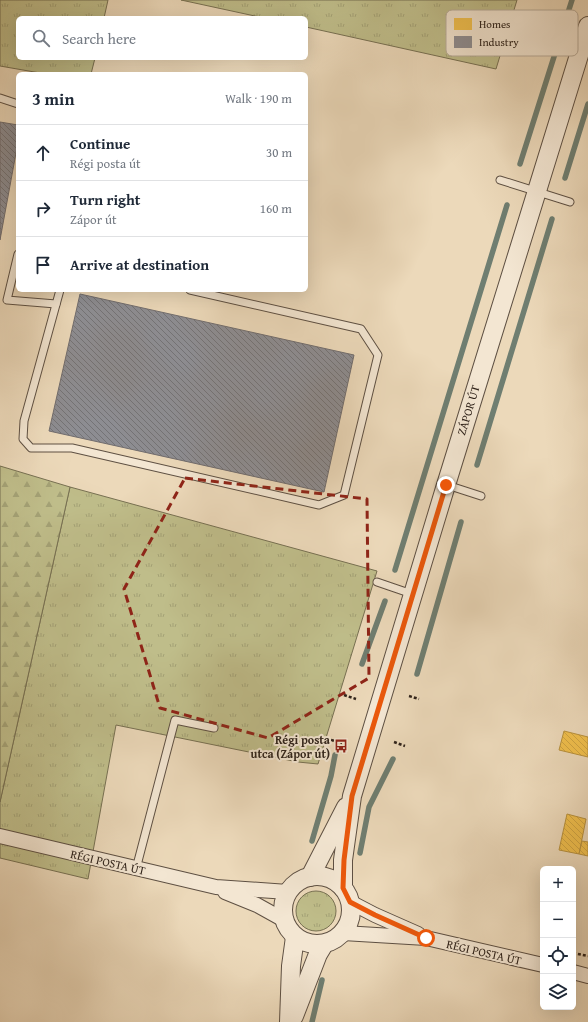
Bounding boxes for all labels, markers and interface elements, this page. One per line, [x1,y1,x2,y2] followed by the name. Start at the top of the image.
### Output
[446,10,578,56] legend
[16,16,308,60] search box
[479,16,510,32] text: Homes
[30,27,52,49] icon: search
[62,28,136,49] text: Search here
[479,34,519,50] text: Industry
[32,86,74,111] text: 3 min
[225,89,292,108] text: Walk · 190 m
[70,133,131,154] text: Continue
[32,142,54,164] icon: ahead
[266,143,292,162] text: 30 m
[70,154,141,173] text: Régi posta út
[70,189,141,210] text: Turn right
[32,198,54,220] icon: right
[260,199,292,218] text: 160 m
[70,210,117,229] text: Zápor út
[32,254,54,276] icon: arrive
[70,254,209,275] text: Arrive at destination
[452,383,484,437] street label: ZÁPOR ÚT
[437,476,455,494] route end
[251,731,331,762] place label: Régi posta utca (Zápor út)
[333,738,349,754] bus stop icon: Régi posta utca (Zápor út)
[69,845,147,879] street label: RÉGI POSTA ÚT
[540,866,576,1010] map controls
[540,866,576,902] button: +
[540,902,576,938] button: −
[417,929,435,947] route start
[445,935,523,969] street label: RÉGI POSTA ÚT
[540,938,576,974] button: locate
[540,974,576,1010] button: layers

